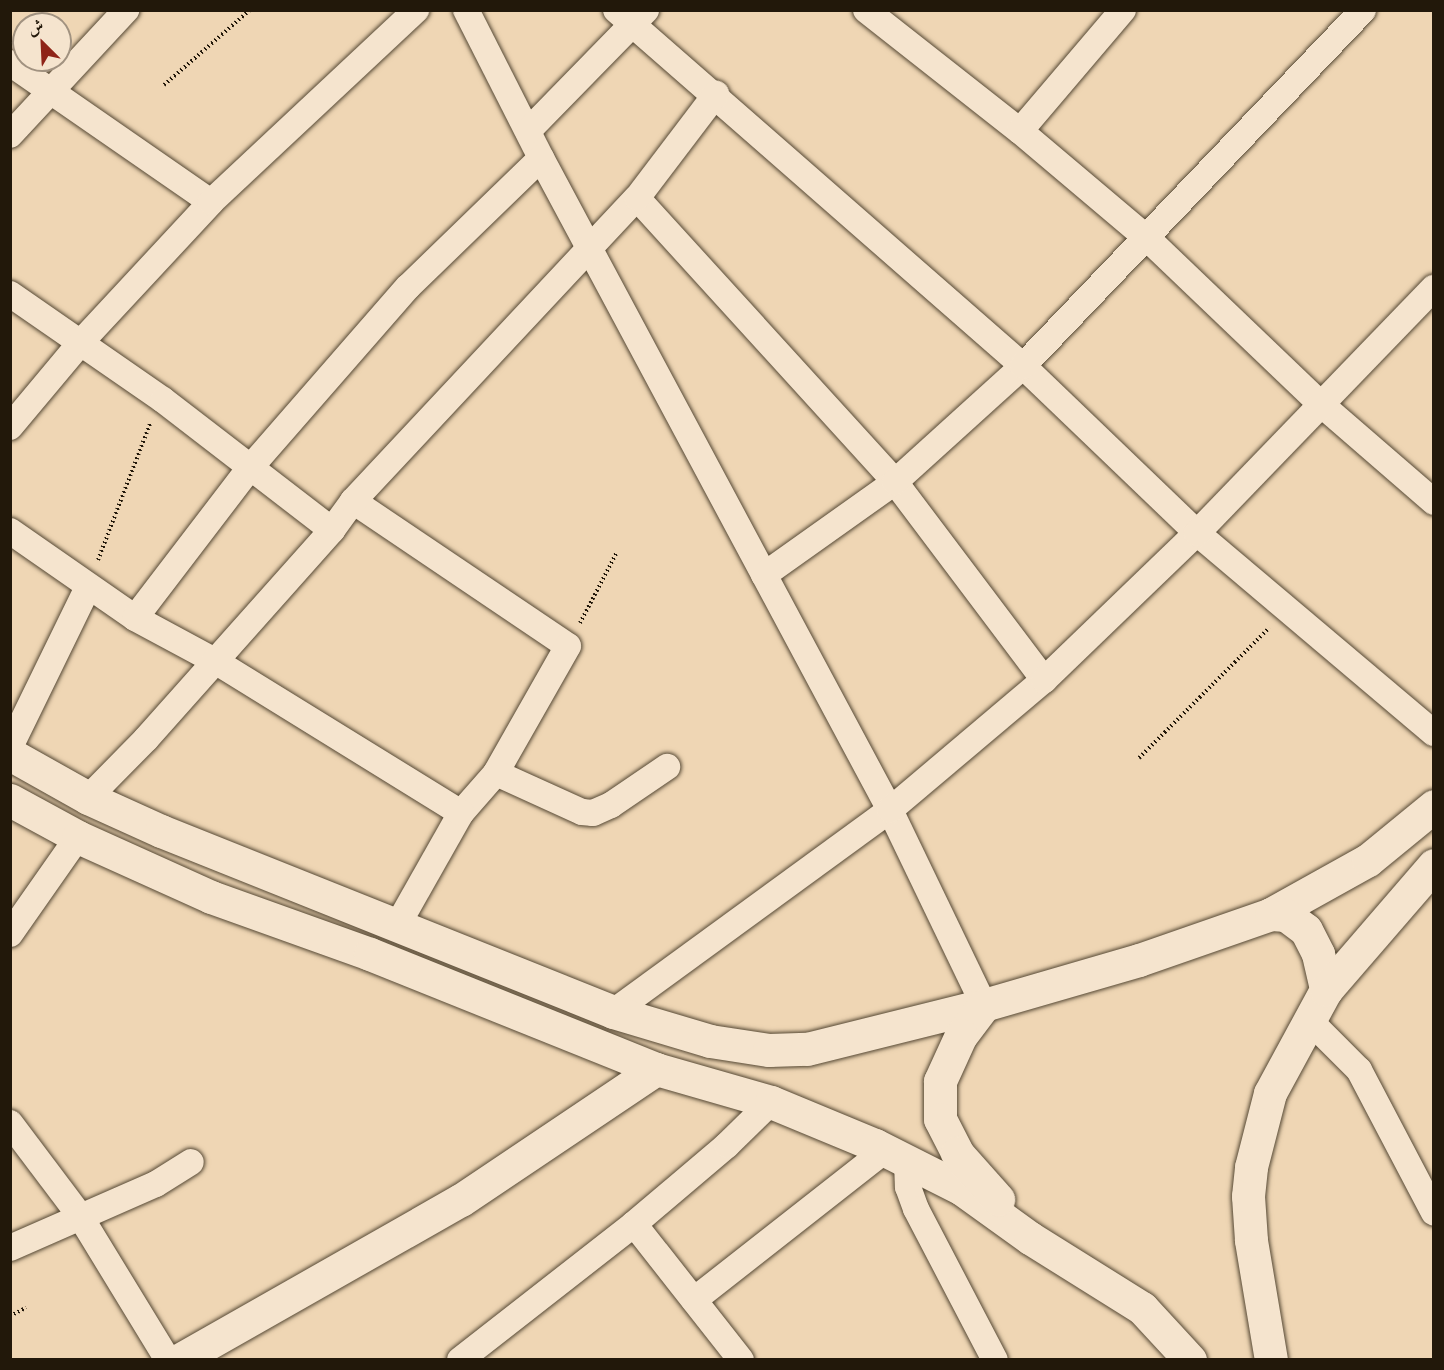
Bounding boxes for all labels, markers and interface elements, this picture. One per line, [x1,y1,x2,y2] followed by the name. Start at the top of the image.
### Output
[12,12,72,72] north arrow
[24,15,47,40] text: ش

